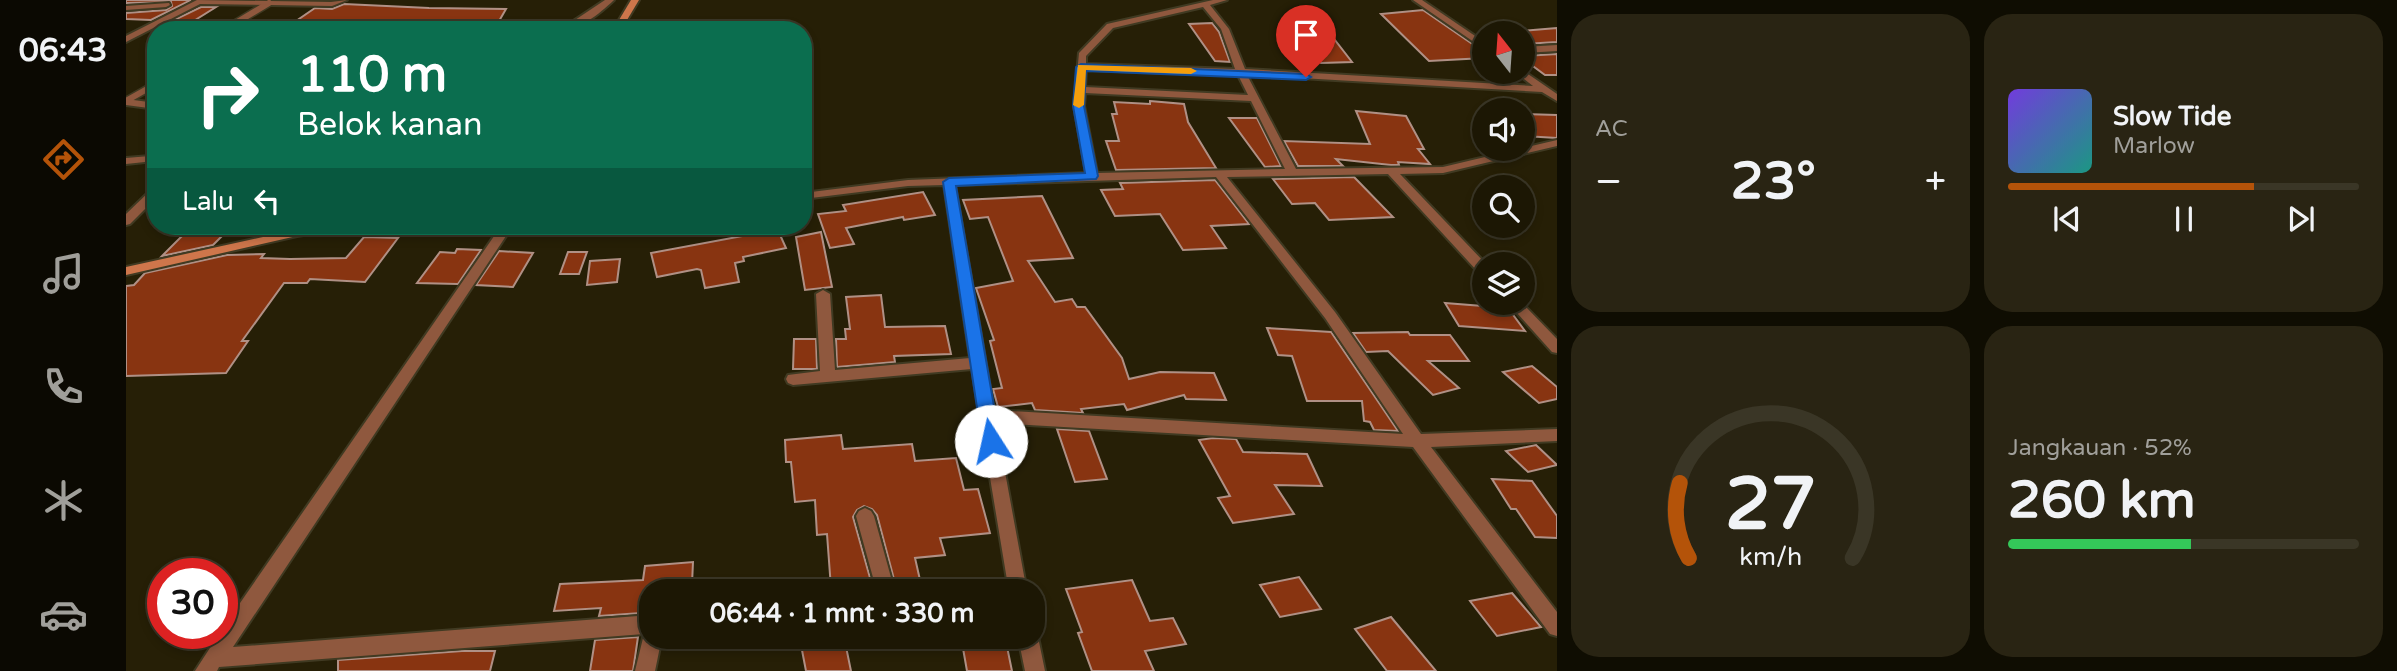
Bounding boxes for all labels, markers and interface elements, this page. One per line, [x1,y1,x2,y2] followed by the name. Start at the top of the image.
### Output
[1276,5,1336,77] pin
[1287,16,1325,54] icon: arrive
[1472,21,1535,84] north arrow
[1472,21,1535,315] map controls
[19,32,107,70] text: 06:43
[297,46,447,105] text: 110 m
[182,49,273,140] icon: right
[1472,98,1535,161] button: sound
[2113,101,2231,132] text: Slow Tide
[297,106,482,144] text: Belok kanan
[1595,115,1628,143] text: AC
[2113,132,2195,160] text: Marlow
[39,135,88,184] icon: directions
[1731,150,1816,213] text: 23°
[1595,159,1622,205] text: −
[1925,159,1946,205] text: +
[1472,175,1535,238] button: search
[248,182,286,220] icon: left
[182,186,234,217] text: Lalu
[2048,200,2086,238] icon: previous
[2165,200,2203,238] icon: pause
[2282,200,2320,238] icon: next
[39,249,88,298] icon: music
[1472,252,1535,315] button: layers
[39,362,88,411] icon: phone
[954,404,1028,478] position arrow
[2008,434,2192,462] text: Jangkauan · 52%
[1725,461,1816,549] text: 27
[2008,469,2196,532] text: 260 km
[39,476,88,525] icon: climate
[1739,541,1802,571] text: km/h
[147,558,238,649] speed limit sign: 30
[39,590,88,639] icon: car
[710,598,974,629] text: 06:44 · 1 mnt · 330 m

